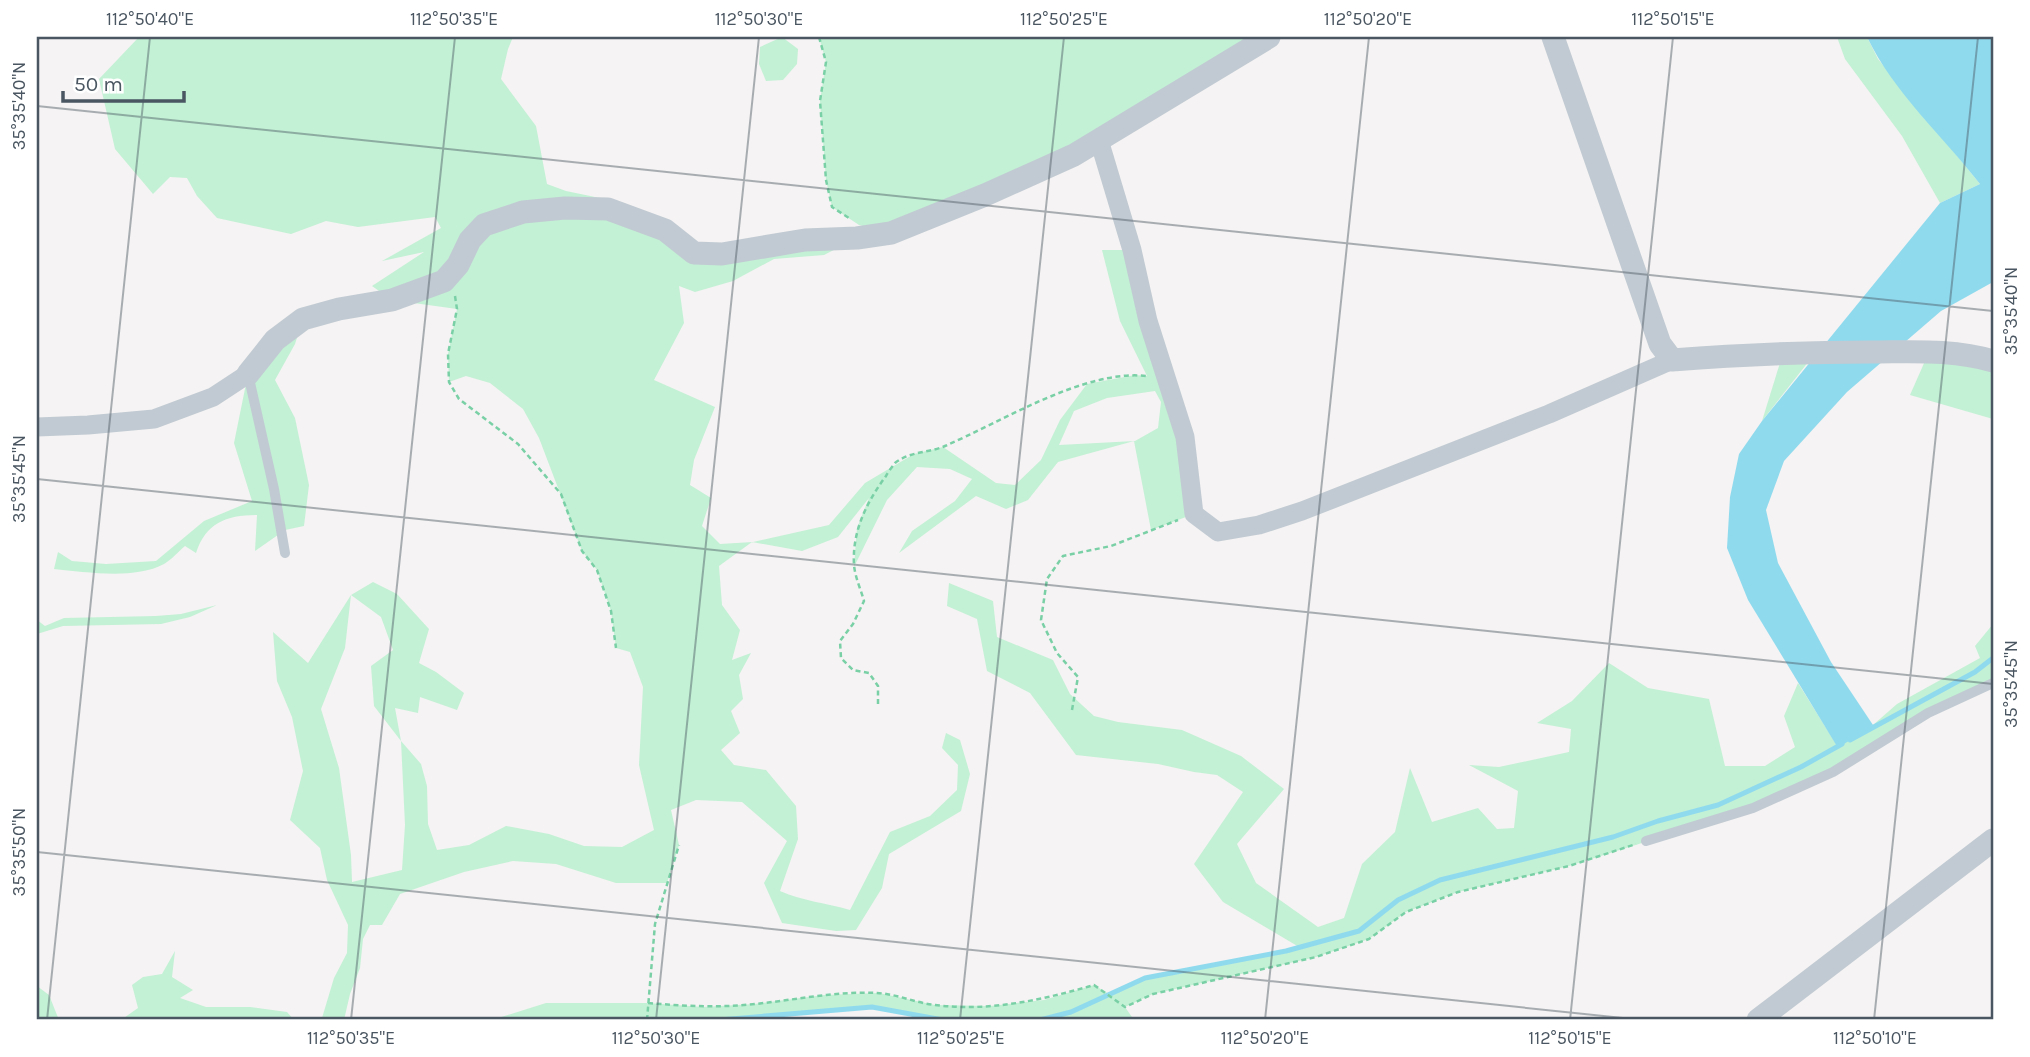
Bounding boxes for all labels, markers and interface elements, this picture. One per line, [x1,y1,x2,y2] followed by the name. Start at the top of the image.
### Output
[106,8,194,30] text: 112°50'40"E
[410,8,498,30] text: 112°50'35"E
[715,8,803,30] text: 112°50'30"E
[1020,8,1108,30] text: 112°50'25"E
[1324,8,1412,30] text: 112°50'20"E
[1631,8,1715,30] text: 112°50'15"E
[63,60,184,104] scale bar
[8,62,30,150] text: 35°35'40"N
[74,72,123,96] text: 50 m
[2000,267,2022,355] text: 35°35'40"N
[8,435,30,523] text: 35°35'45"N
[2000,640,2022,728] text: 35°35'45"N
[8,808,30,896] text: 35°35'50"N
[307,1027,395,1049] text: 112°50'35"E
[612,1027,700,1049] text: 112°50'30"E
[917,1027,1005,1049] text: 112°50'25"E
[1221,1027,1309,1049] text: 112°50'20"E
[1528,1027,1612,1049] text: 112°50'15"E
[1833,1027,1917,1049] text: 112°50'10"E

